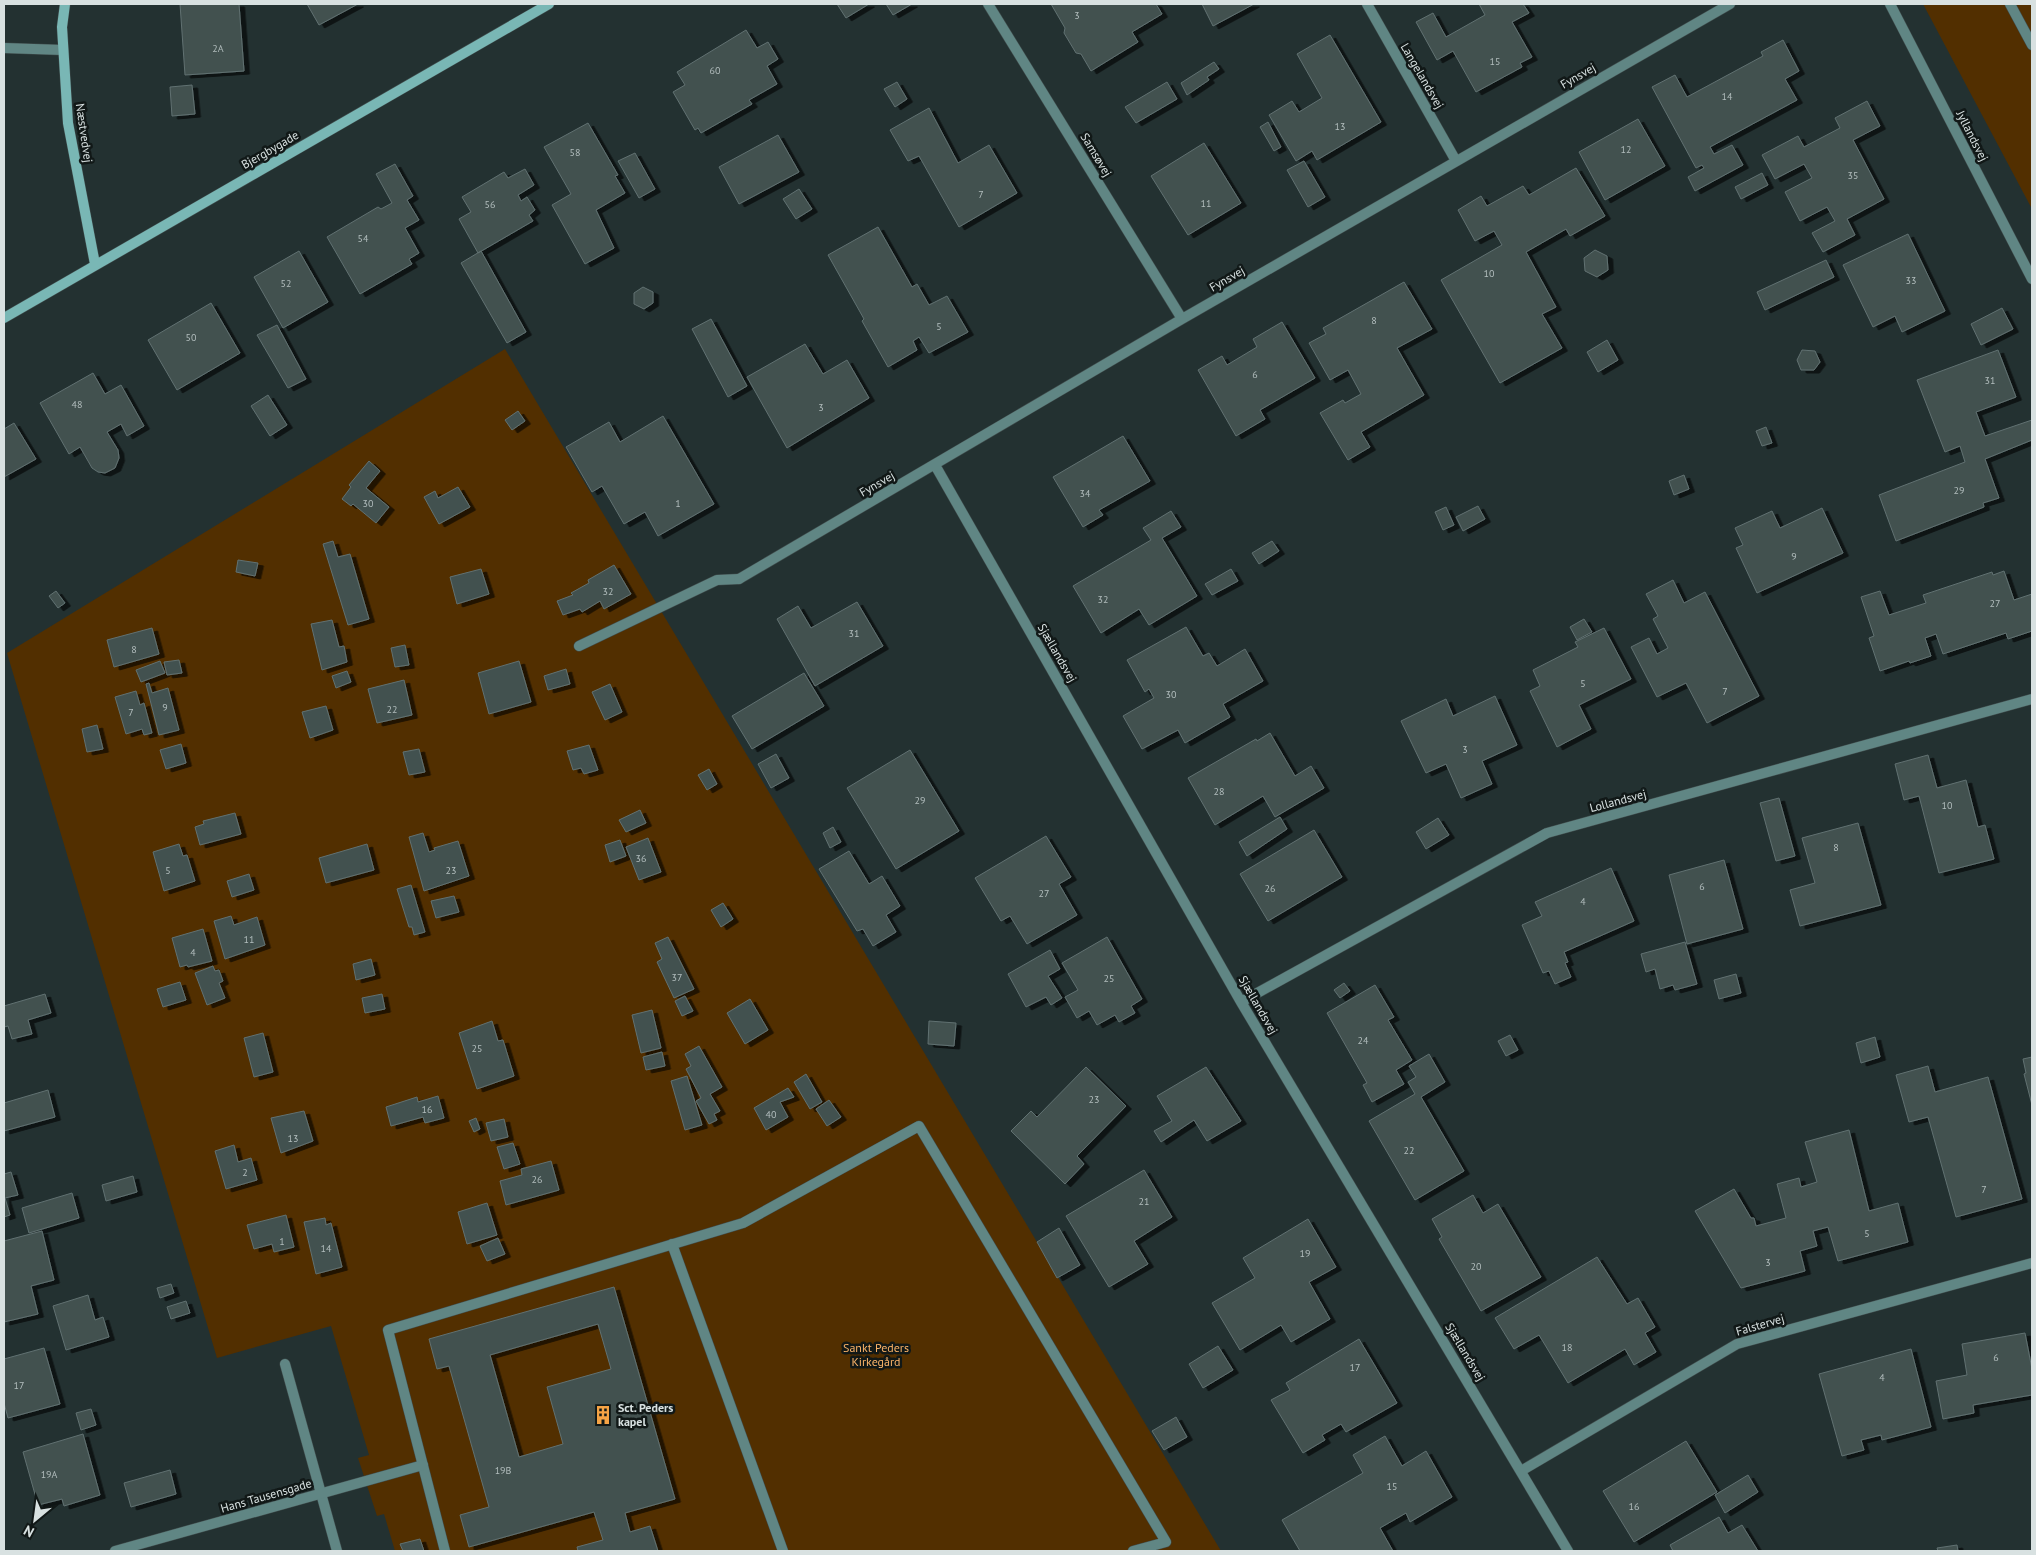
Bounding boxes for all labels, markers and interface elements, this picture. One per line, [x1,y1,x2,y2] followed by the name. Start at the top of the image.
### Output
[1074,9,1080,22] house number: 3
[1398,40,1447,111] street label: Langelandsvej
[212,42,224,55] house number: 2A
[1490,55,1500,68] house number: 15
[1557,59,1598,92] street label: Fynsvej
[710,64,721,77] house number: 60
[1722,90,1733,103] house number: 14
[73,102,96,164] street label: Næstvedvej
[1953,107,1992,164] street label: Jyllandsvej
[1335,120,1345,133] house number: 13
[238,127,301,172] street label: Bjergbygade
[1078,130,1115,179] street label: Samsøvej
[1621,143,1631,156] house number: 12
[570,146,580,159] house number: 58
[1848,169,1858,182] house number: 35
[978,188,984,201] house number: 7
[1201,197,1211,210] house number: 11
[485,198,495,211] house number: 56
[358,232,369,245] house number: 54
[1206,262,1247,295] street label: Fynsvej
[1484,267,1495,280] house number: 10
[1906,274,1916,287] house number: 33
[281,277,291,290] house number: 52
[1371,314,1377,327] house number: 8
[936,320,942,333] house number: 5
[186,331,197,344] house number: 50
[1252,368,1258,381] house number: 6
[1985,374,1995,387] house number: 31
[72,398,82,411] house number: 48
[818,401,824,414] house number: 3
[856,467,897,500] street label: Fynsvej
[1954,484,1964,497] house number: 29
[1080,487,1091,500] house number: 34
[363,497,374,510] house number: 30
[675,497,681,510] house number: 1
[1791,550,1797,563] house number: 9
[603,585,613,598] house number: 32
[1098,593,1108,606] house number: 32
[1990,597,2000,610] house number: 27
[1035,621,1080,685] street label: Sjællandsvej
[849,627,859,640] house number: 31
[131,643,137,656] house number: 8
[1580,677,1586,690] house number: 5
[1722,685,1728,698] house number: 7
[1166,688,1177,701] house number: 30
[162,701,168,714] house number: 9
[387,703,397,716] house number: 22
[128,706,134,719] house number: 7
[1462,743,1468,756] house number: 3
[1214,785,1224,798] house number: 28
[1588,786,1648,815] street label: Lollandsvej
[915,794,925,807] house number: 29
[1942,799,1953,812] house number: 10
[1833,841,1839,854] house number: 8
[636,852,646,865] house number: 36
[165,864,171,877] house number: 5
[446,864,456,877] house number: 23
[1699,880,1705,893] house number: 6
[1265,882,1275,895] house number: 26
[1039,887,1049,900] house number: 27
[1580,895,1586,908] house number: 4
[244,933,254,946] house number: 11
[190,946,196,959] house number: 4
[672,971,682,984] house number: 37
[1104,972,1114,985] house number: 25
[1236,973,1281,1037] street label: Sjællandsvej
[1358,1034,1369,1047] house number: 24
[472,1042,482,1055] house number: 25
[1089,1093,1099,1106] house number: 23
[422,1103,432,1116] house number: 16
[766,1108,777,1121] house number: 40
[288,1132,298,1145] house number: 13
[1404,1144,1414,1157] house number: 22
[242,1166,248,1179] house number: 2
[532,1173,542,1186] house number: 26
[1981,1183,1987,1196] house number: 7
[1139,1195,1149,1208] house number: 21
[1864,1227,1870,1240] house number: 5
[279,1235,285,1248] house number: 1
[321,1242,332,1255] house number: 14
[1300,1247,1310,1260] house number: 19
[1765,1256,1771,1269] house number: 3
[1471,1260,1482,1273] house number: 20
[1734,1310,1786,1339] street label: Falstervej
[1442,1320,1489,1384] street label: Sjællandsvej
[843,1340,909,1369] park label: Sankt Peders Kirkegård
[1562,1341,1572,1354] house number: 18
[1993,1351,1999,1364] house number: 6
[1350,1361,1360,1374] house number: 17
[1879,1371,1885,1384] house number: 4
[14,1379,24,1392] house number: 17
[618,1400,673,1429] place label: Sct. Peders kapel
[592,1404,614,1426] building icon: Sct. Peders kapel
[495,1464,512,1477] house number: 19B
[41,1468,58,1481] house number: 19A
[219,1475,313,1516] street label: Hans Tausensgade
[1387,1480,1397,1493] house number: 15
[10,1495,60,1545] north arrow
[1629,1500,1639,1513] house number: 16
[20,1521,37,1541] text: N

